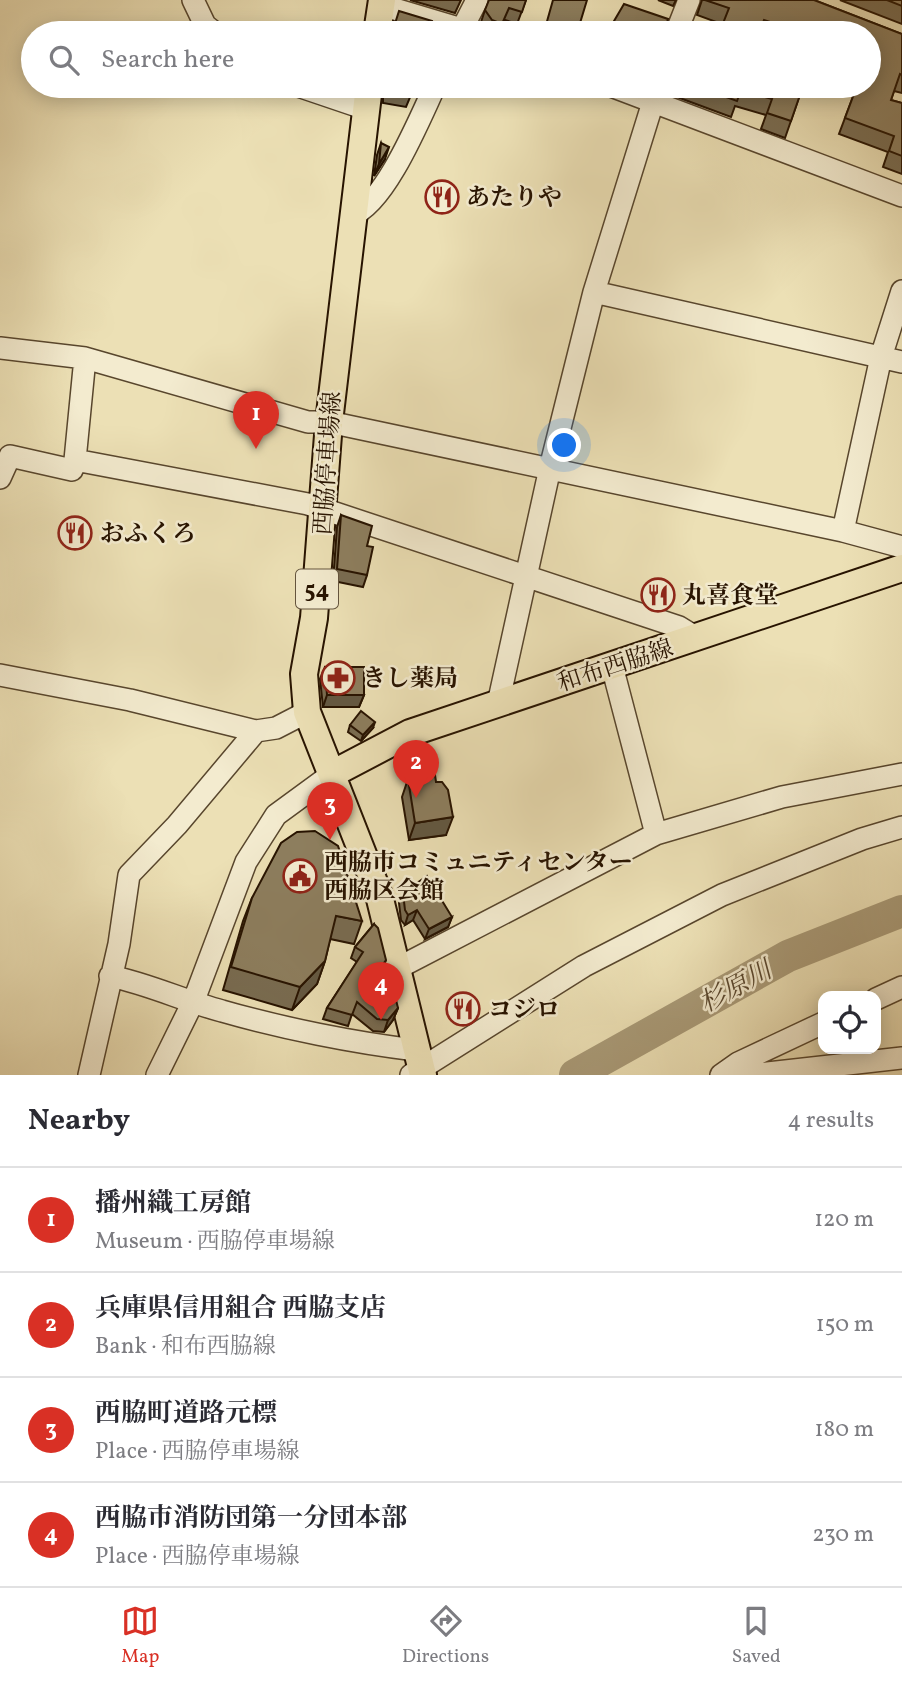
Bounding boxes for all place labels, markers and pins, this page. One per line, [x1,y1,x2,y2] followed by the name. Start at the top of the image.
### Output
[423,178,461,216] restaurant icon: あたりや
[466,182,562,216] place label: あたりや
[233,391,279,449] pin: 1
[56,514,94,552] restaurant icon: おふくろ
[100,518,196,552] place label: おふくろ
[639,576,677,614] restaurant icon: 丸喜食堂
[682,580,778,614] place label: 丸喜食堂
[319,659,357,697] pharmacy icon: きし薬局
[362,663,458,697] place label: きし薬局
[393,740,439,798] pin: 2
[307,782,353,840] pin: 3
[324,847,633,909] place label: 西脇市コミュニティセンター 西脇区会館
[281,857,319,895] public building icon: 西脇市コミュニティセンター 西脇区会館
[358,962,404,1020] pin: 4
[444,990,482,1028] restaurant icon: コジロ
[488,994,560,1028] place label: コジロ

